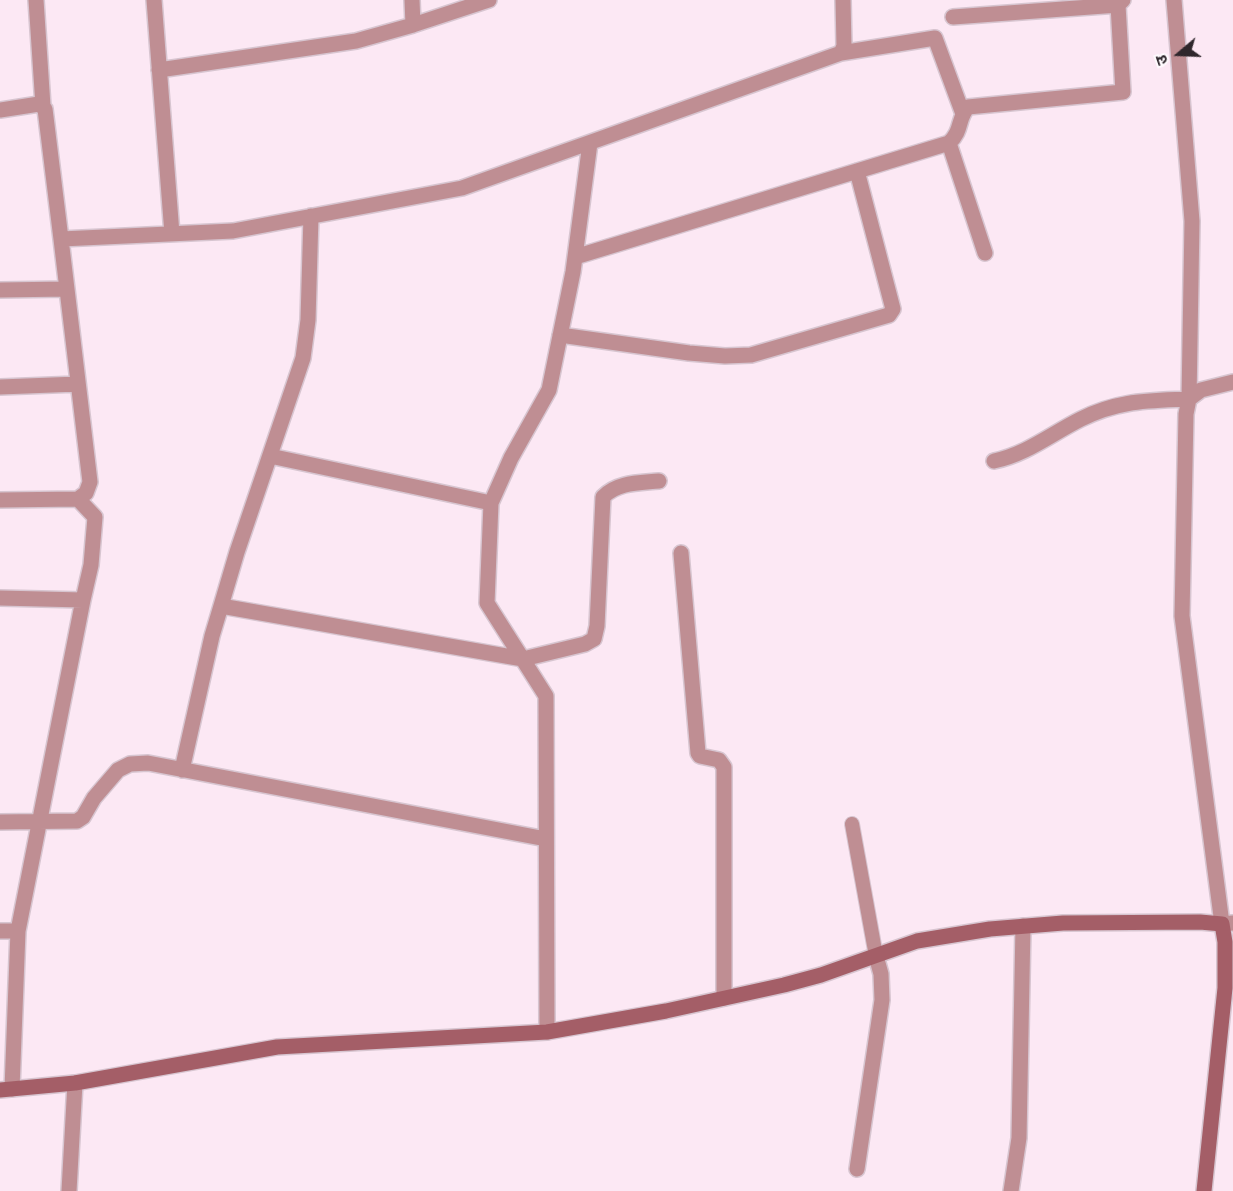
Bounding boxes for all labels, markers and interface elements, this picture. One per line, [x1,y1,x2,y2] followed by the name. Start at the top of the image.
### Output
[1149,24,1209,84] north arrow
[1151,52,1172,68] text: उ

